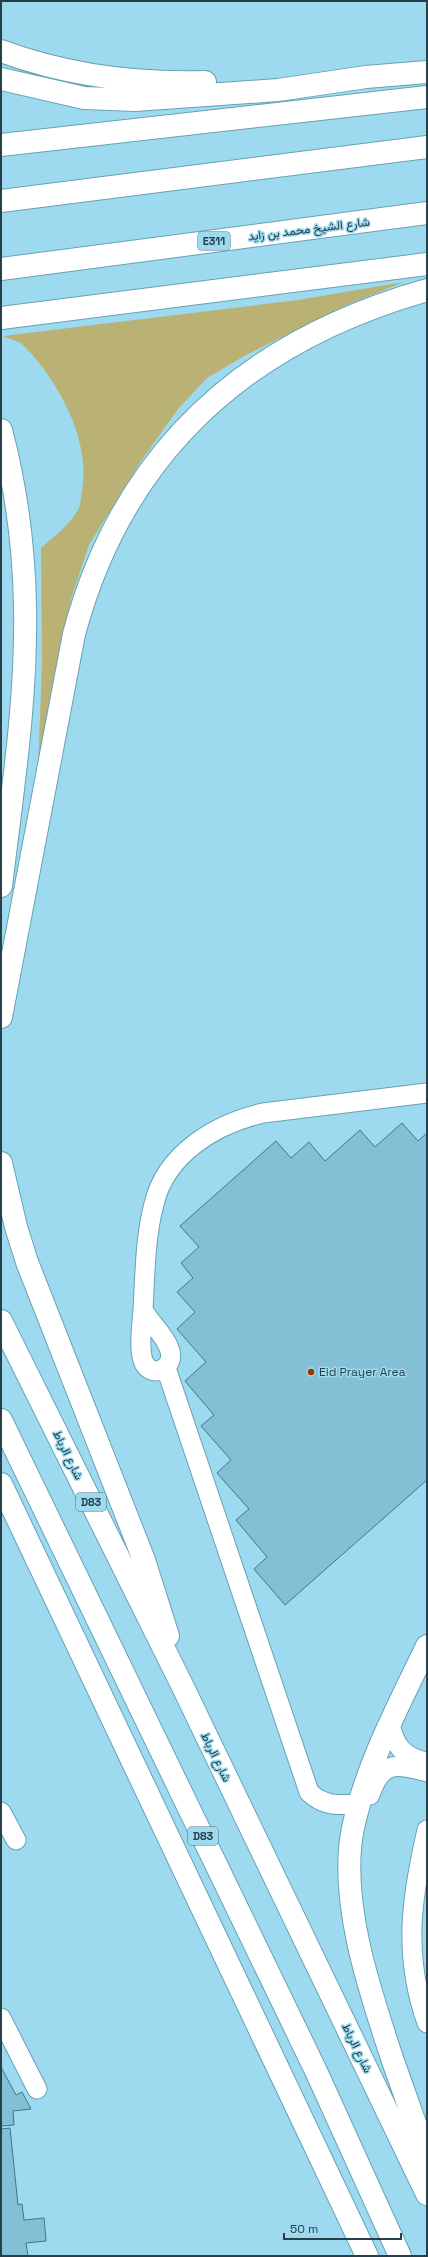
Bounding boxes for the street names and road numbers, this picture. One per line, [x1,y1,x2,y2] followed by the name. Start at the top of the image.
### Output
[247,214,371,245] street label: شارع الشيخ محمد بن زايد
[198,232,230,250] road number: E311
[48,1428,87,1483] street label: شارع الرباط
[76,1493,106,1511] road number: D83
[196,1730,235,1785] street label: شارع الرباط
[188,1827,218,1845] road number: D83
[337,2021,376,2076] street label: شارع الرباط

